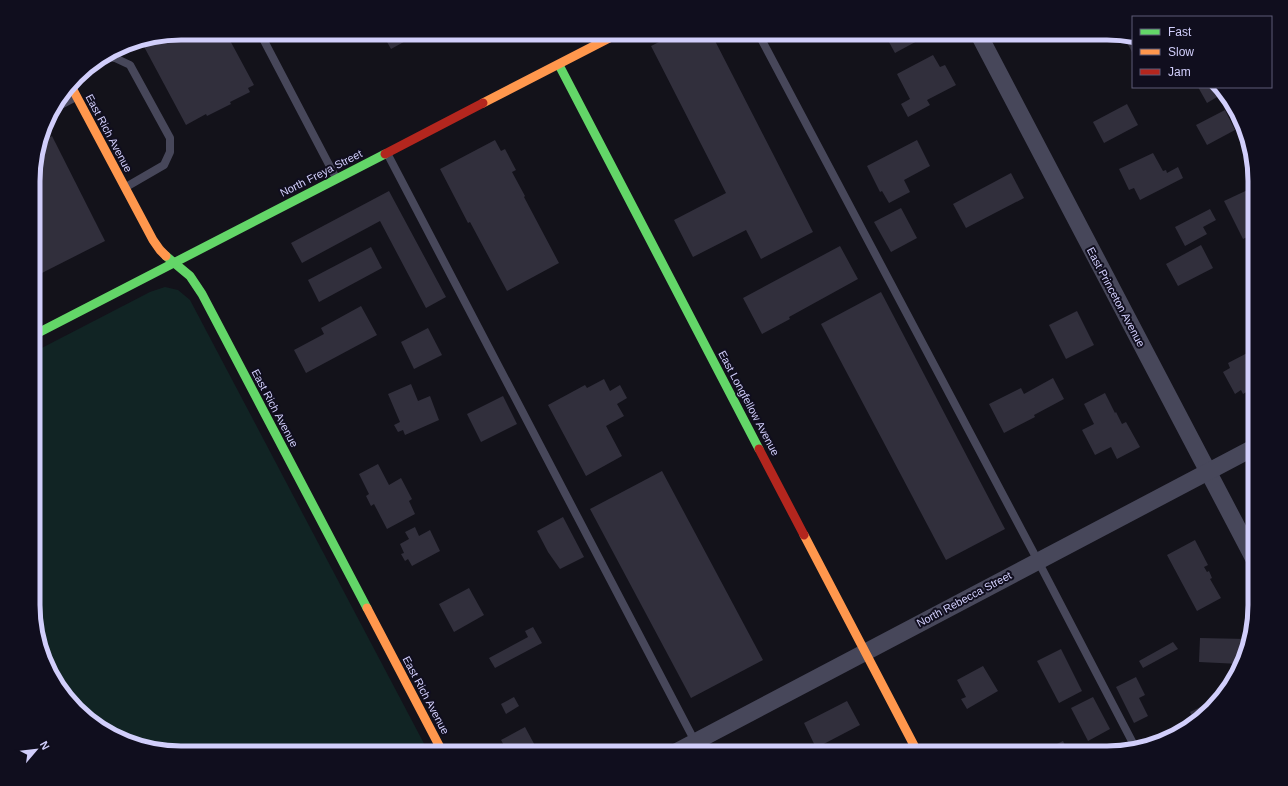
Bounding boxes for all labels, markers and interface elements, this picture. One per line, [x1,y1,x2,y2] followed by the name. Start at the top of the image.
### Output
[1132,16,1272,88] legend
[1168,25,1192,39] text: Fast
[1168,45,1194,59] text: Slow
[1168,65,1191,79] text: Jam
[83,92,135,174] street label: East Rich Avenue
[278,147,364,199] street label: North Freya Street
[1085,245,1147,349] street label: East Princeton Avenue
[716,348,782,458] street label: East Longfellow Avenue
[249,367,301,449] street label: East Rich Avenue
[914,569,1014,629] street label: North Rebecca Street
[400,654,452,736] street label: East Rich Avenue
[16,730,56,770] north arrow
[38,739,52,752] text: N

